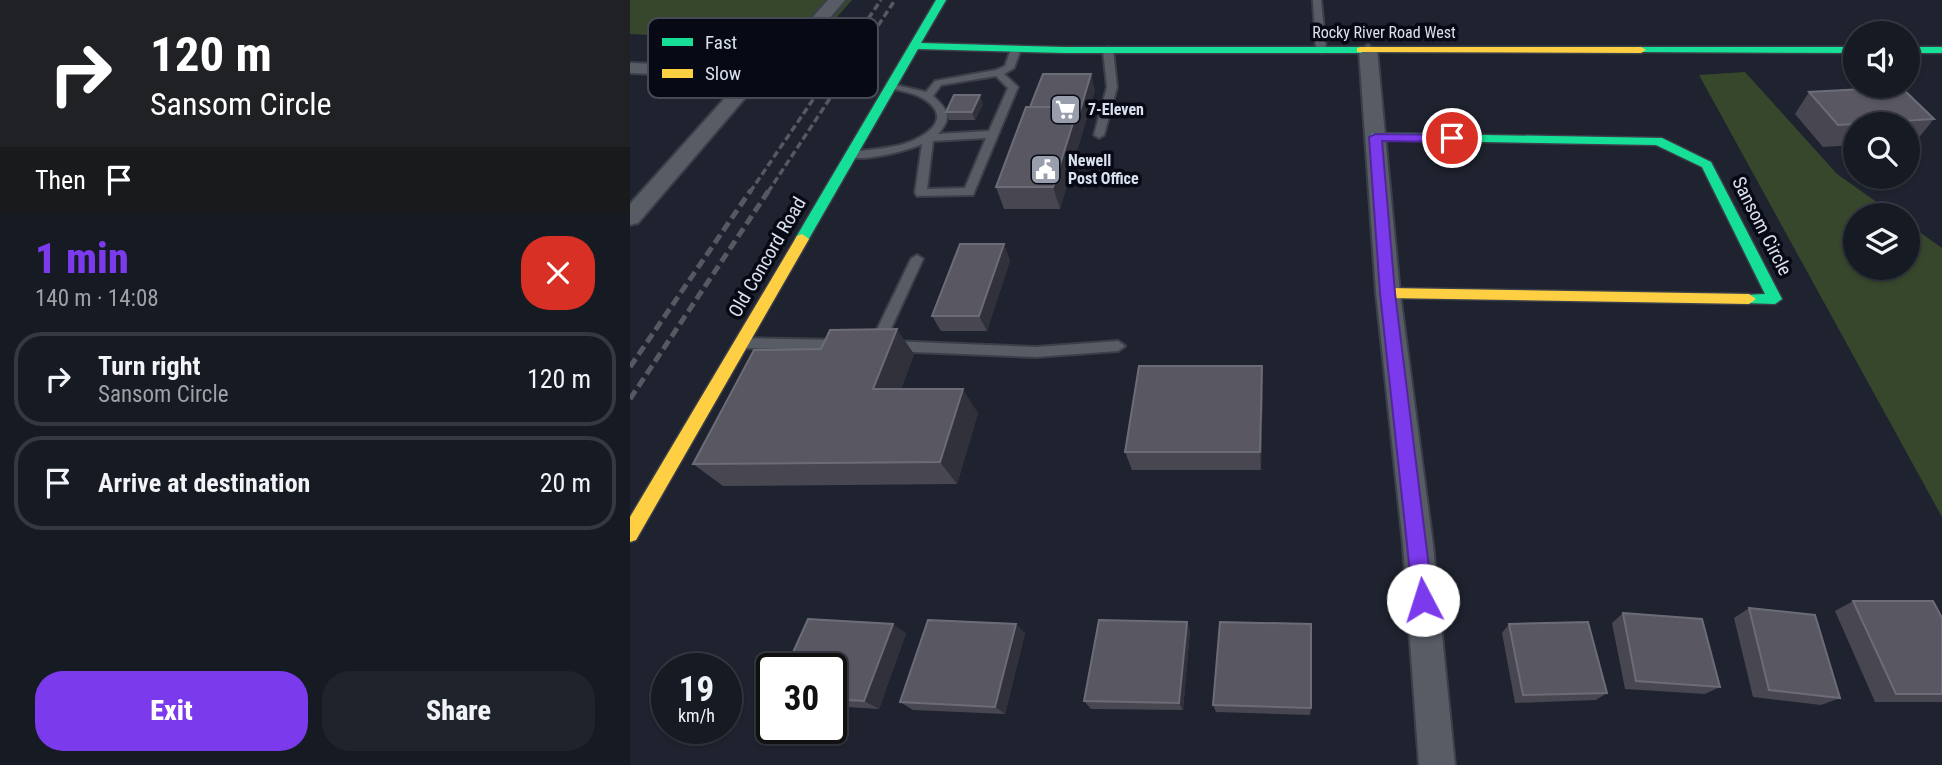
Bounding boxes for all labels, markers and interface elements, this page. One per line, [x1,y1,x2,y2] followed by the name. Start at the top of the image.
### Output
[648,18,878,98] legend
[1843,21,1920,280] map controls
[1843,21,1920,98] button: sound
[1312,23,1456,42] street label: Rocky River Road West
[150,26,272,83] text: 120 m
[35,28,126,119] icon: right
[705,31,737,54] text: Fast
[705,62,741,85] text: Slow
[150,85,332,123] text: Sansom Circle
[1048,92,1082,126] supermarket icon: 7-Eleven
[1088,100,1144,119] place label: 7-Eleven
[1422,108,1482,168] pin
[1843,112,1920,189] button: search
[1433,119,1471,157] icon: arrive
[1068,151,1139,188] place label: Newell Post Office
[1028,152,1062,186] public building icon: Newell Post Office
[100,161,138,199] icon: arrive
[35,165,86,195] text: Then
[1727,173,1797,279] street label: Sansom Circle
[723,193,811,321] street label: Old Concord Road
[1843,203,1920,280] button: layers
[35,234,129,283] text: 1 min
[521,236,595,310] button: close
[35,285,159,312] text: 140 m · 14:08
[98,351,200,381] text: Turn right
[39,360,77,398] icon: right
[527,364,591,394] text: 120 m
[98,381,229,408] text: Sansom Circle
[39,464,77,502] icon: arrive
[98,468,310,498] text: Arrive at destination
[540,468,591,498] text: 20 m
[1386,563,1460,637] position arrow
[756,653,847,744] speed limit sign: 30
[679,669,714,710] text: 19
[35,671,308,751] button: Exit
[322,671,595,751] button: Share
[678,705,715,726] text: km/h

